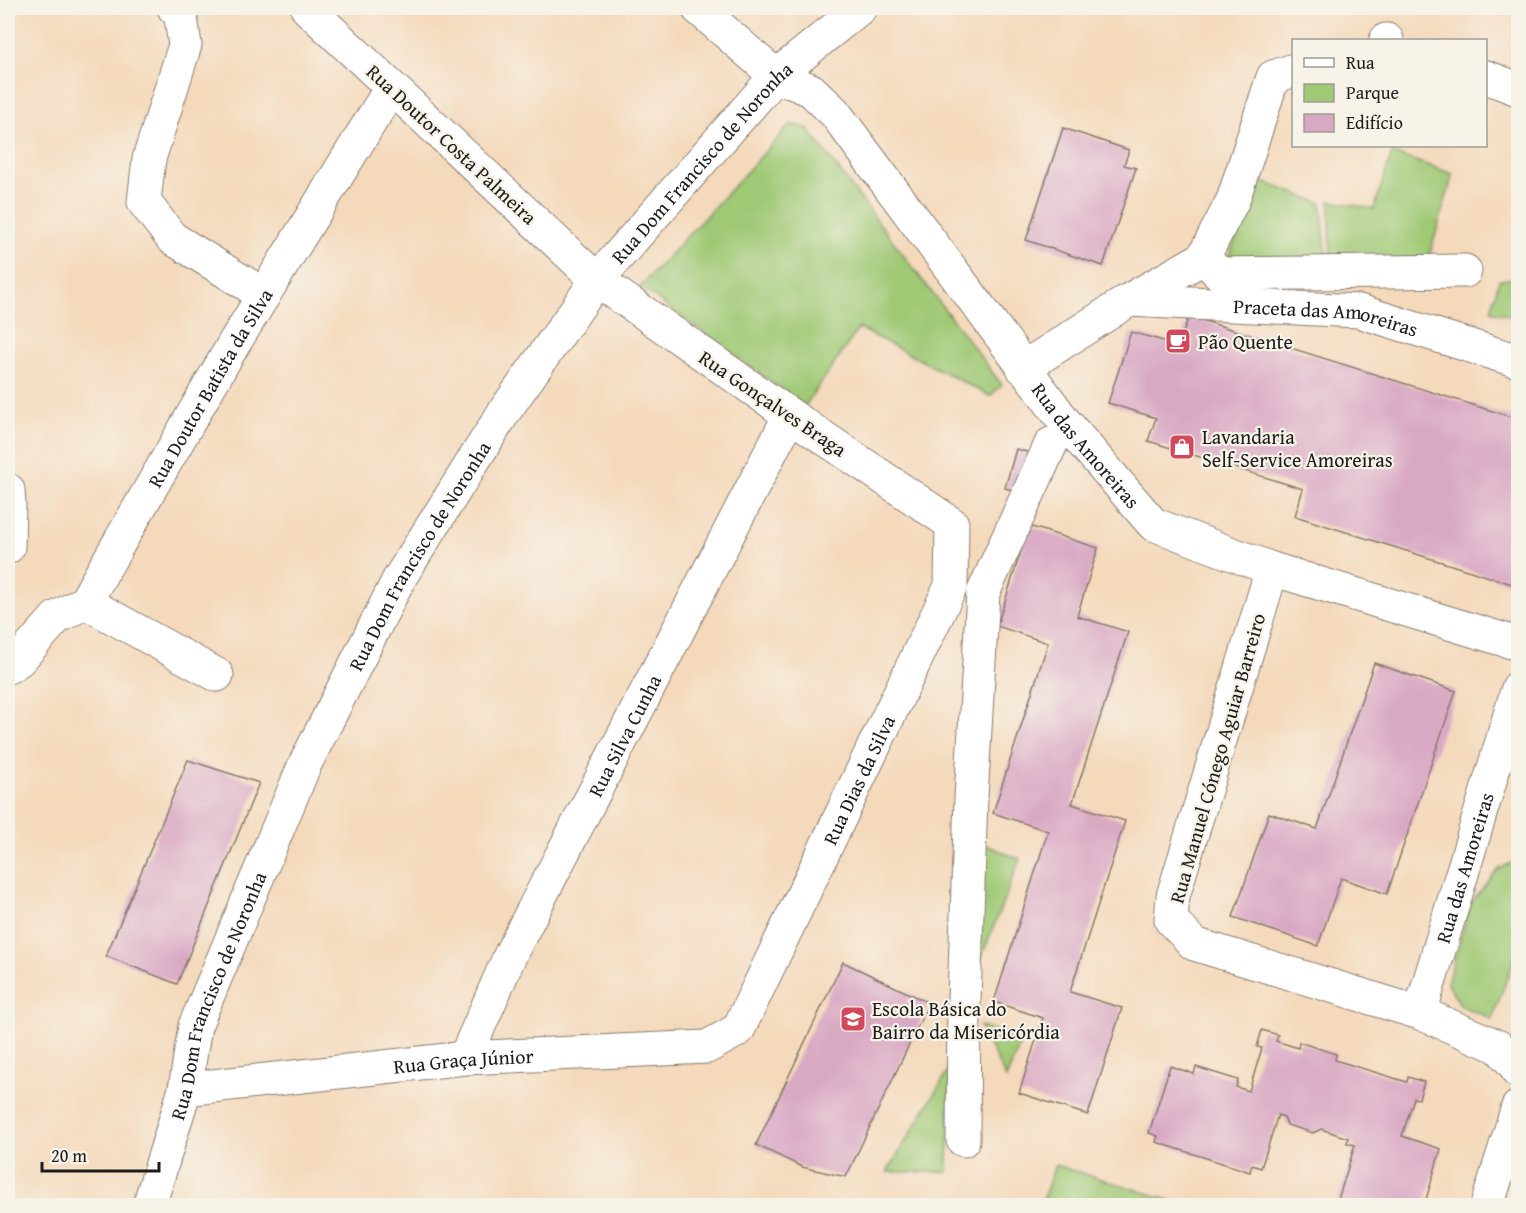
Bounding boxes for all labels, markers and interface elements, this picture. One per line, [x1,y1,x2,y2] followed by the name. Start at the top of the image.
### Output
[1292,39,1487,147] legend
[1346,49,1375,76] text: Rua
[604,54,799,270] street label: Rua Dom Francisco de Noronha
[360,57,544,231] street label: Rua Doutor Costa Palmeira
[1346,79,1399,106] text: Parque
[1346,109,1403,136] text: Edifício
[140,282,279,492] street label: Rua Doutor Batista da Silva
[1233,291,1422,343] street label: Praceta das Amoreiras
[1163,326,1193,356] cafe icon: Pão Quente
[1198,327,1293,356] place label: Pão Quente
[693,343,853,464] street label: Rua Gonçalves Braga
[1025,376,1147,514] street label: Rua das Amoreiras
[1202,422,1393,474] place label: Lavandaria Self-Service Amoreiras
[1167,432,1197,462] shop icon: Lavandaria Self-Service Amoreiras
[340,435,497,675] street label: Rua Dom Francisco de Noronha
[1162,610,1272,906] street label: Rua Manuel Cónego Aguiar Barreiro
[580,668,668,801] street label: Rua Silva Cunha
[815,710,902,849] street label: Rua Dias da Silva
[1428,789,1500,946] street label: Rua das Amoreiras
[162,866,273,1123] street label: Rua Dom Francisco de Noronha
[872,994,1060,1046] place label: Escola Básica do Bairro da Misericórdia
[838,1004,868,1034] school or university icon: Escola Básica do Bairro da Misericórdia
[392,1040,534,1080] street label: Rua Graça Júnior
[42,1135,159,1173] scale bar
[51,1142,87,1169] text: 20 m

